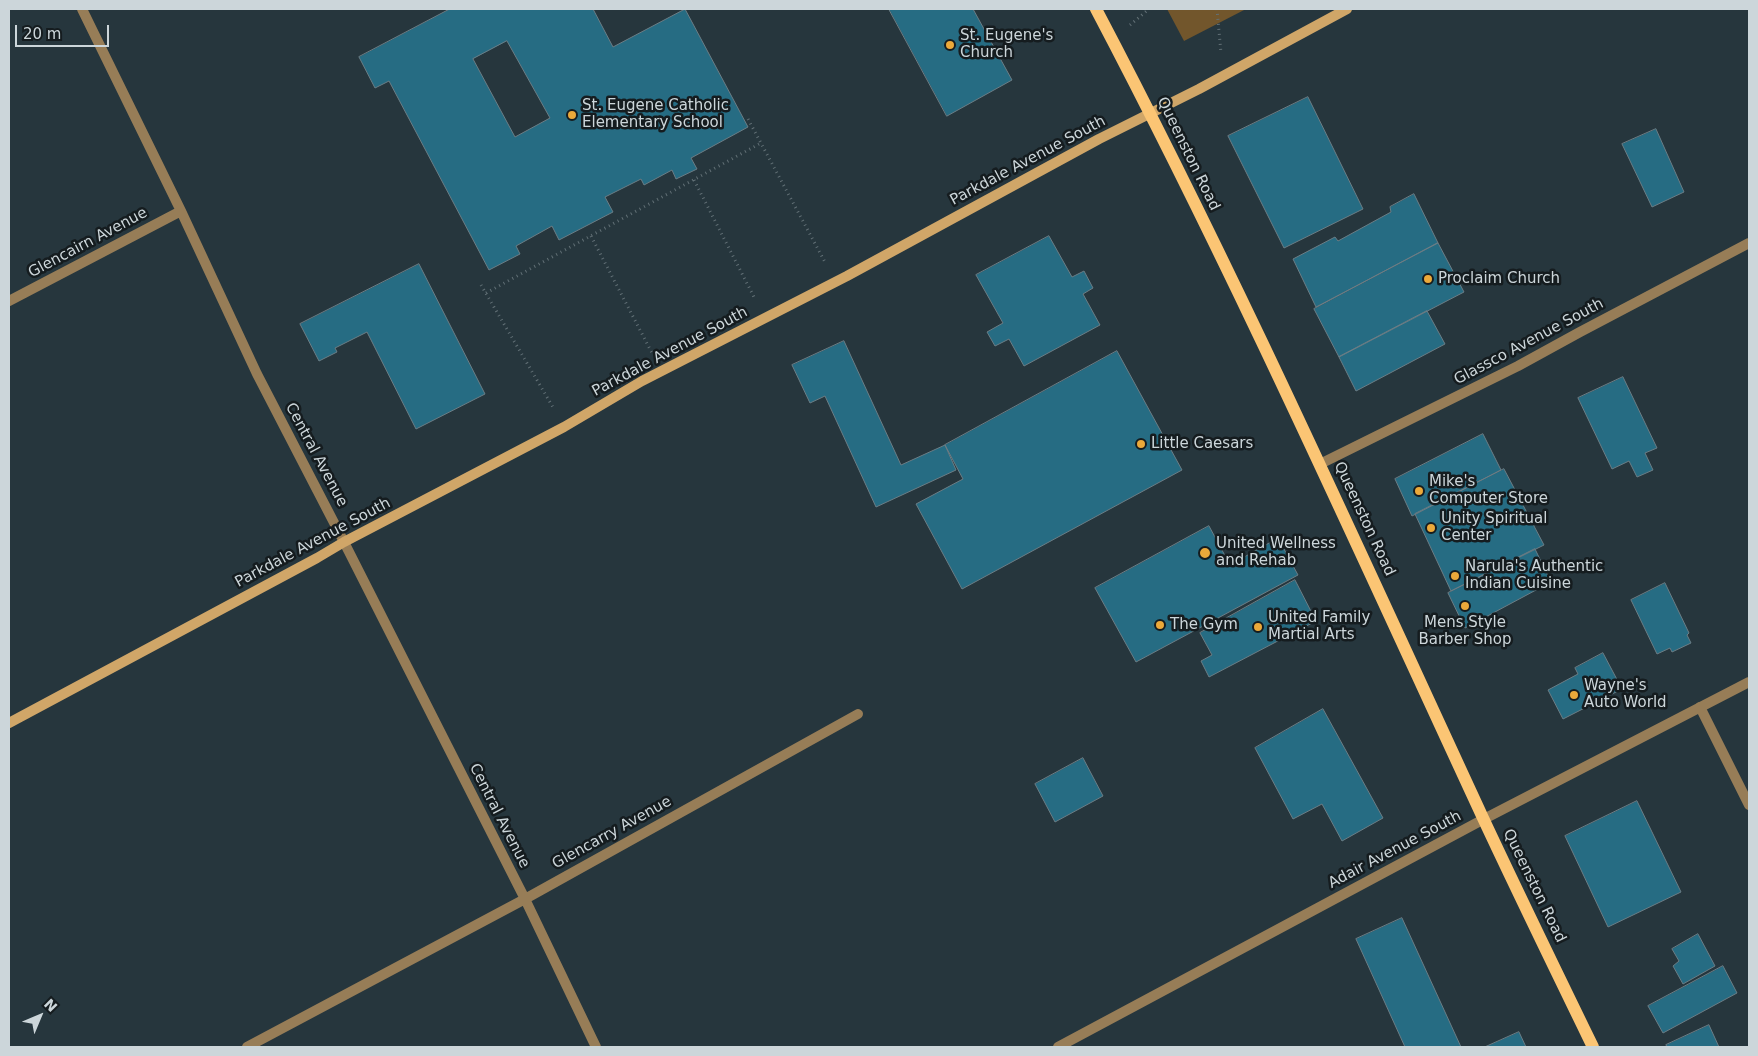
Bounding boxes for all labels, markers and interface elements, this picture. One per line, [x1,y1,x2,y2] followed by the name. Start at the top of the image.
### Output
[18,15,111,47] scale bar
[23,25,61,43] text: 20 m
[960,27,1053,62] place label: St. Eugene's Church
[944,39,956,51] marker: St. Eugene's Church
[1153,94,1223,214] street label: Queenston Road
[582,97,729,132] place label: St. Eugene Catholic Elementary School
[566,109,578,121] marker: St. Eugene Catholic Elementary School
[947,112,1109,210] street label: Parkdale Avenue South
[25,204,151,282] street label: Glencairn Avenue
[1438,270,1560,288] place label: Proclaim Church
[1422,273,1434,285] marker: Proclaim Church
[1451,295,1607,389] street label: Glassco Avenue South
[589,303,751,401] street label: Parkdale Avenue South
[281,400,351,510] street label: Central Avenue
[1151,435,1253,453] place label: Little Caesars
[1135,438,1147,450] marker: Little Caesars
[1330,459,1398,579] street label: Queenston Road
[1429,473,1548,508] place label: Mike's Computer Store
[1413,485,1425,497] marker: Mike's Computer Store
[232,494,394,592] street label: Parkdale Avenue South
[1441,510,1547,545] place label: Unity Spiritual Center
[1425,522,1437,534] marker: Unity Spiritual Center
[1216,535,1336,570] place label: United Wellness and Rehab
[1198,546,1212,560] marker: United Wellness and Rehab
[1465,558,1603,593] place label: Narula's Authentic Indian Cuisine
[1449,570,1461,582] marker: Narula's Authentic Indian Cuisine
[1459,600,1471,612] marker: Mens Style Barber Shop
[1268,609,1370,644] place label: United Family Martial Arts
[1418,614,1512,649] place label: Mens Style Barber Shop
[1170,616,1238,634] place label: The Gym
[1154,619,1166,631] marker: The Gym
[1252,621,1264,633] marker: United Family Martial Arts
[1584,677,1667,712] place label: Wayne's Auto World
[1568,689,1580,701] marker: Wayne's Auto World
[465,761,533,871] street label: Central Avenue
[549,793,675,873] street label: Glencarry Avenue
[1325,807,1465,893] street label: Adair Avenue South
[1499,826,1569,946] street label: Queenston Road
[15,991,65,1041] north arrow
[41,996,60,1015] text: N

